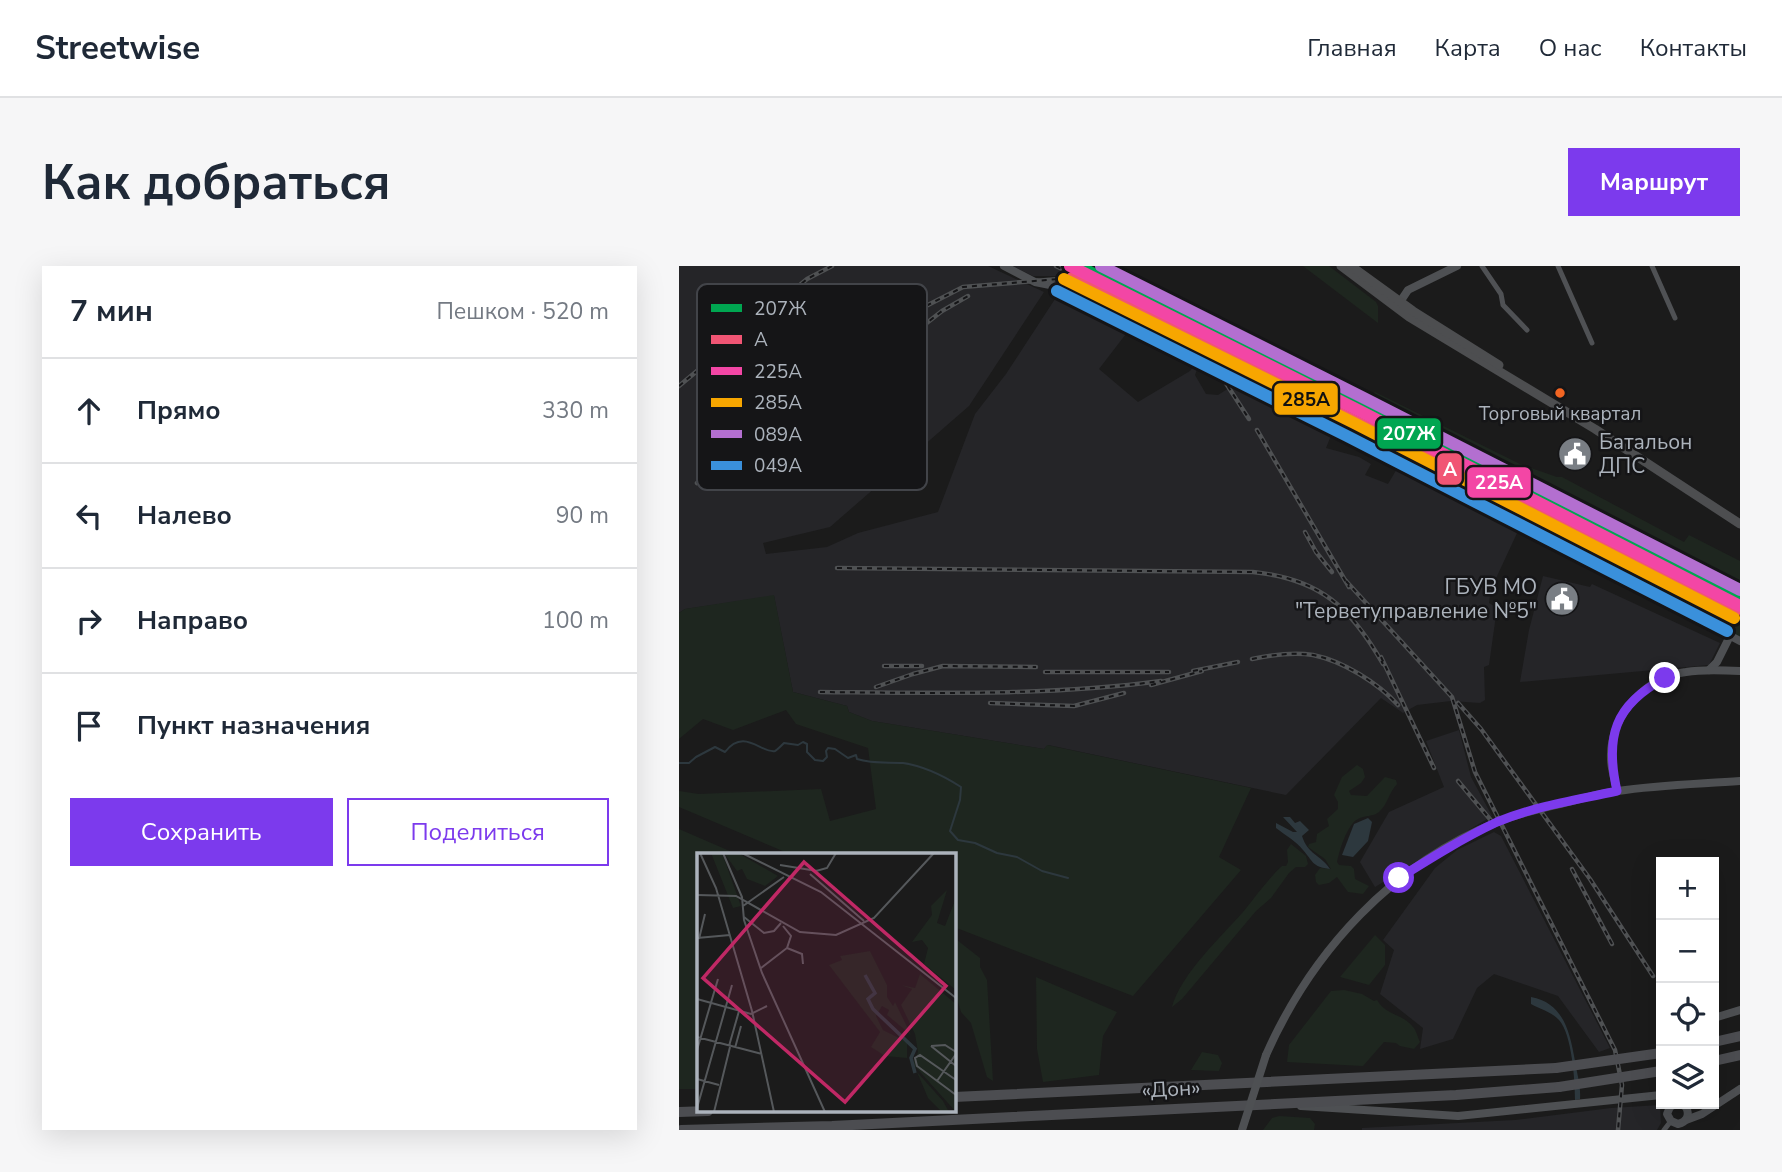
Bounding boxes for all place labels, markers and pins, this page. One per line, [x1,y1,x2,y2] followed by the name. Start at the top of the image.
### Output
[1553,386,1567,400] marker: Торговый квартал
[1479,401,1641,427] place label: Торговый квартал
[1599,428,1692,480] place label: Батальон ДПС
[1556,435,1594,473] public building icon: Батальон ДПС
[1295,573,1537,625] place label: ГБУВ МО "Терветуправление №5"
[1543,580,1581,618] public building icon: ГБУВ МО "Терветуправление №5"

